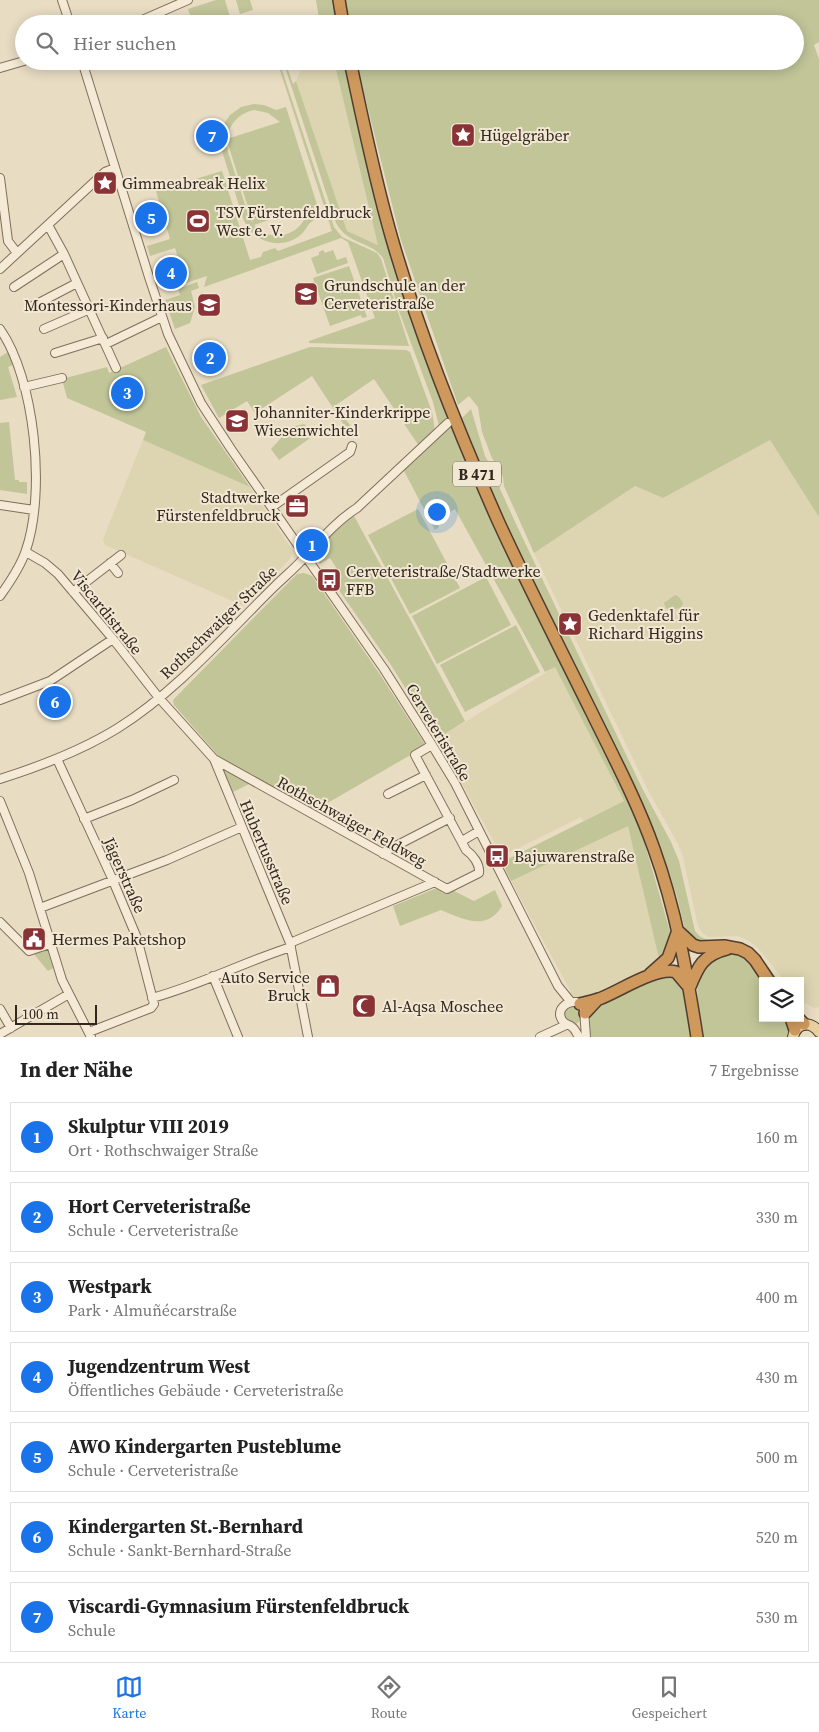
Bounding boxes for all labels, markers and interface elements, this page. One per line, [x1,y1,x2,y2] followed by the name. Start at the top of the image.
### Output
[15,15,804,70] search box
[33,29,61,57] icon: search
[73,30,177,56] text: Hier suchen
[196,117,228,155] pin: 7
[450,122,476,148] place icon: Hügelgräber
[480,124,570,146] place label: Hügelgräber
[92,170,118,196] place icon: Gimmeabreak Helix
[122,172,266,194] place label: Gimmeabreak Helix
[135,199,167,237] pin: 5
[216,201,371,241] place label: TSV Fürstenfeldbruck West e. V.
[185,208,211,234] sports icon: TSV Fürstenfeldbruck West e. V.
[155,254,187,292] pin: 4
[324,274,466,314] place label: Grundschule an der Cerveteristraße
[293,281,319,307] school or university icon: Grundschule an der Cerveteristraße
[196,292,222,318] school or university icon: Montessori-Kinderhaus
[24,294,192,316] place label: Montessori-Kinderhaus
[194,339,226,377] pin: 2
[111,374,143,412] pin: 3
[253,401,431,441] place label: Johanniter-Kinderkrippe Wiesenwichtel
[224,408,250,434] school or university icon: Johanniter-Kinderkrippe Wiesenwichtel
[453,462,501,486] road number: B 471
[156,486,280,526] place label: Stadtwerke Fürstenfeldbruck
[284,493,310,519] office icon: Stadtwerke Fürstenfeldbruck
[424,499,450,525] your location
[296,526,328,564] pin: 1
[155,560,281,684] street label: Rothschwaiger Straße
[346,560,541,600] place label: Cerveteristraße/Stadtwerke FFB
[66,565,148,659] street label: Viscardistraße
[316,567,342,593] bus stop icon: Cerveteristraße/Stadtwerke FFB
[588,604,703,644] place label: Gedenktafel für Richard Higgins
[557,611,583,637] place icon: Gedenktafel für Richard Higgins
[401,679,477,785] street label: Cerveteristraße
[39,683,71,721] pin: 6
[273,771,431,871] street label: Rothschwaiger Feldweg
[235,796,299,908] street label: Hubertusstraße
[98,833,152,916] street label: Jägerstraße
[484,843,510,869] bus stop icon: Bajuwarenstraße
[514,845,635,867] place label: Bajuwarenstraße
[21,926,47,952] public building icon: Hermes Paketshop
[52,928,186,950] place label: Hermes Paketshop
[221,966,310,1006] place label: Auto Service Bruck
[315,973,341,999] shop icon: Auto Service Bruck
[759,977,804,1022] map controls
[759,977,804,1022] button: layers
[351,993,377,1019] mosque icon: Al-Aqsa Moschee
[382,995,503,1017] place label: Al-Aqsa Moschee
[15,1002,98,1025] scale bar
[22,1004,59,1024] text: 100 m
[20,1055,133,1084] text: In der Nähe
[709,1059,799,1081] text: 7 Ergebnisse
[68,1113,229,1139] text: Skulptur VIII 2019
[33,1126,41,1148] text: 1
[756,1126,798,1148] text: 160 m
[68,1139,259,1161] text: Ort · Rothschwaiger Straße
[68,1193,251,1219] text: Hort Cerveteristraße
[33,1206,41,1228] text: 2
[756,1206,798,1228] text: 330 m
[68,1219,238,1241] text: Schule · Cerveteristraße
[68,1273,152,1299] text: Westpark
[33,1286,41,1308] text: 3
[756,1286,798,1308] text: 400 m
[68,1299,237,1321] text: Park · Almuñécarstraße
[68,1353,250,1379] text: Jugendzentrum West
[33,1366,41,1388] text: 4
[756,1366,798,1388] text: 430 m
[68,1379,344,1401] text: Öffentliches Gebäude · Cerveteristraße
[68,1433,341,1459] text: AWO Kindergarten Pusteblume
[33,1446,41,1468] text: 5
[756,1446,798,1468] text: 500 m
[68,1459,238,1481] text: Schule · Cerveteristraße
[68,1513,303,1539] text: Kindergarten St.-Bernhard
[33,1526,41,1548] text: 6
[756,1526,798,1548] text: 520 m
[68,1539,291,1561] text: Schule · Sankt-Bernhard-Straße
[68,1593,409,1619] text: Viscardi-Gymnasium Fürstenfeldbruck
[33,1606,41,1628] text: 7
[756,1606,798,1628] text: 530 m
[68,1619,116,1641] text: Schule
[112,1673,146,1723] tab: Karte
[371,1673,407,1723] tab: Route
[632,1673,707,1723] tab: Gespeichert

